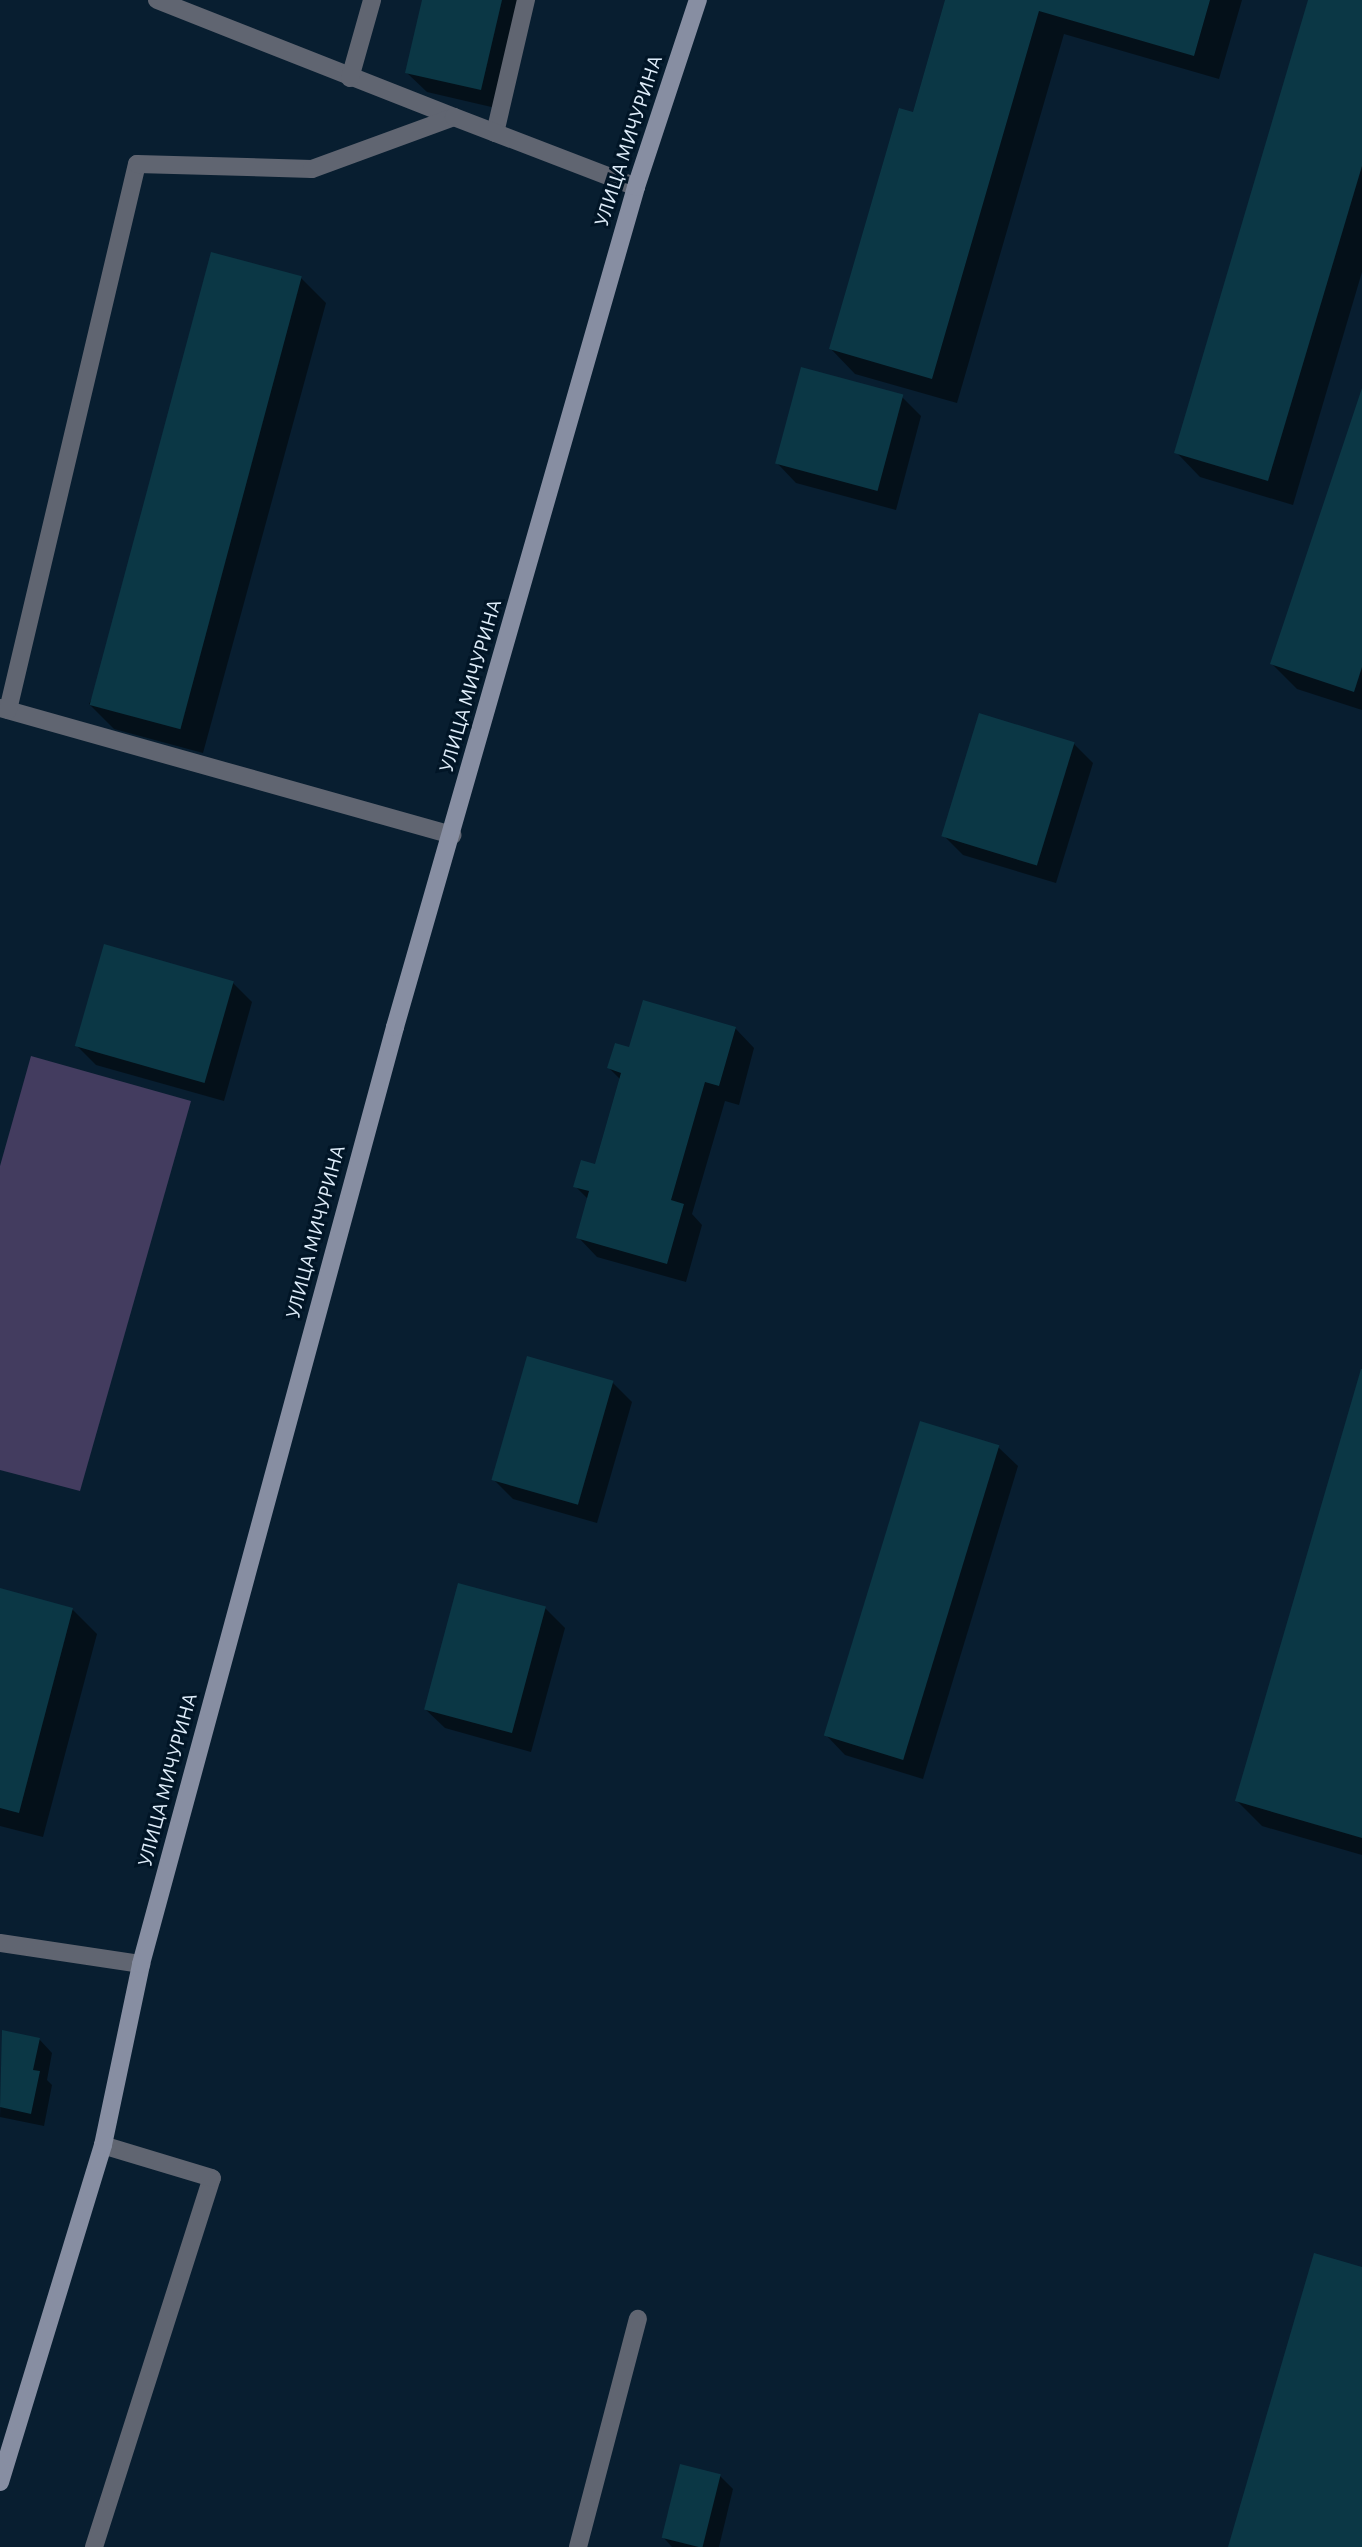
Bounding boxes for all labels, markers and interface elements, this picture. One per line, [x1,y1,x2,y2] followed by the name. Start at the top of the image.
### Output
[589,52,669,230] street label: УЛИЦА МИЧУРИНА
[434,597,508,775] street label: УЛИЦА МИЧУРИНА
[281,1143,351,1321] street label: УЛИЦА МИЧУРИНА
[133,1691,203,1869] street label: УЛИЦА МИЧУРИНА

